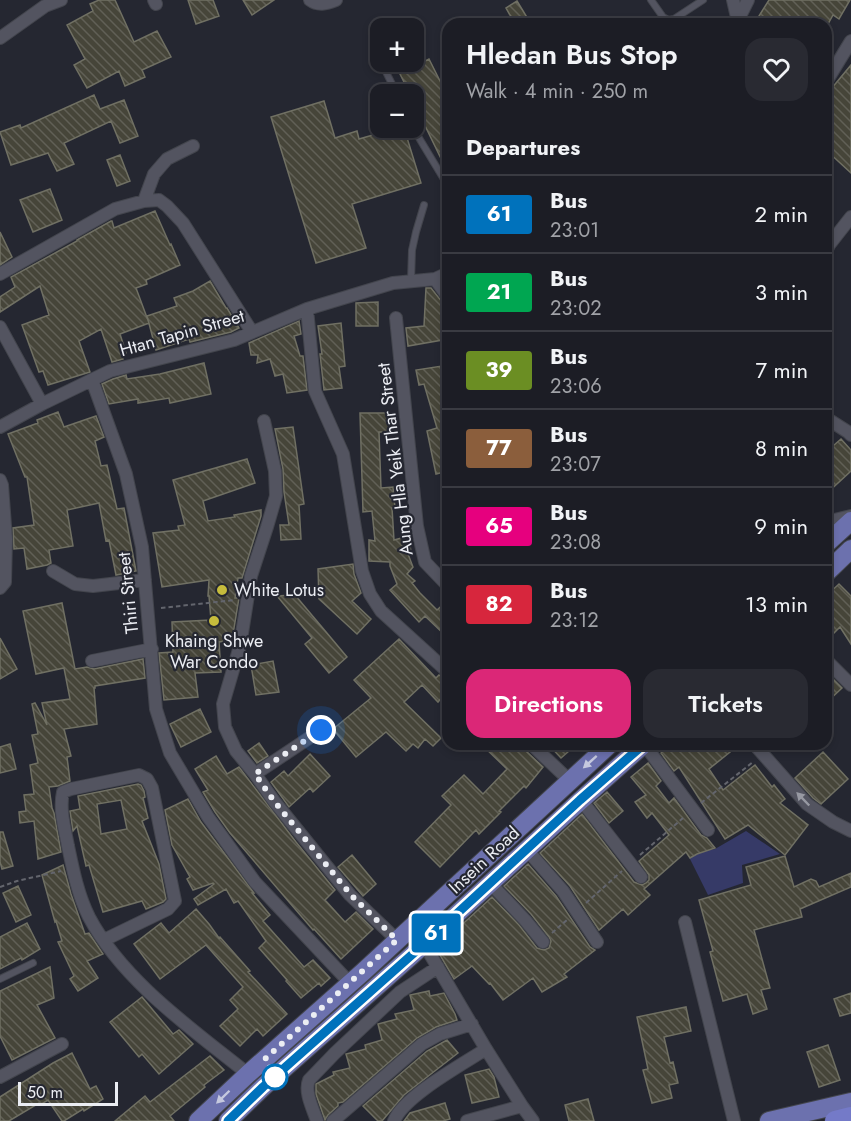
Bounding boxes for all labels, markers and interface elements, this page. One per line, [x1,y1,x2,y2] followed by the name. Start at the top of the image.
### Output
[370,18,424,138] map controls
[370,18,424,72] button: +
[466,34,678,75] text: Hledan Bus Stop
[745,38,808,101] button: heart
[466,77,648,106] text: Walk · 4 min · 250 m
[370,84,424,138] button: −
[466,131,580,163] text: Departures
[550,184,587,216] text: Bus
[754,198,808,230] text: 2 min
[487,199,511,229] text: 61
[550,216,599,245] text: 23:01
[550,262,587,294] text: Bus
[755,276,808,308] text: 3 min
[487,277,511,307] text: 21
[550,294,602,323] text: 23:02
[117,303,248,363] street label: Htan Tapin Street
[550,340,587,372] text: Bus
[755,354,808,386] text: 7 min
[485,355,513,385] text: 39
[370,361,420,557] street label: Aung Hla Yeik Thar Street
[550,372,602,401] text: 23:06
[550,418,587,450] text: Bus
[755,432,808,464] text: 8 min
[486,433,512,463] text: 77
[550,450,601,479] text: 23:07
[550,496,587,528] text: Bus
[754,510,808,542] text: 9 min
[485,511,513,541] text: 65
[550,528,601,557] text: 23:08
[111,550,145,635] street label: Thiri Street
[550,574,587,606] text: Bus
[234,577,324,603] place label: White Lotus
[215,583,229,597] marker: White Lotus
[745,588,808,620] text: 13 min
[486,589,512,619] text: 82
[550,606,599,635] text: 23:12
[207,614,221,628] marker: Khaing Shwe War Condo
[165,628,263,675] place label: Khaing Shwe War Condo
[466,669,631,738] button: Directions
[643,669,808,738] button: Tickets
[306,715,336,745] your location
[582,755,597,769] one-way arrow
[796,793,810,807] one-way arrow
[443,820,525,900] street label: Insein Road
[409,914,463,952] line badge: 61
[424,918,448,948] text: 61
[262,1064,288,1090] unlabelled marker
[18,1079,118,1106] scale bar
[27,1081,63,1104] text: 50 m
[216,1090,230,1104] one-way arrow

